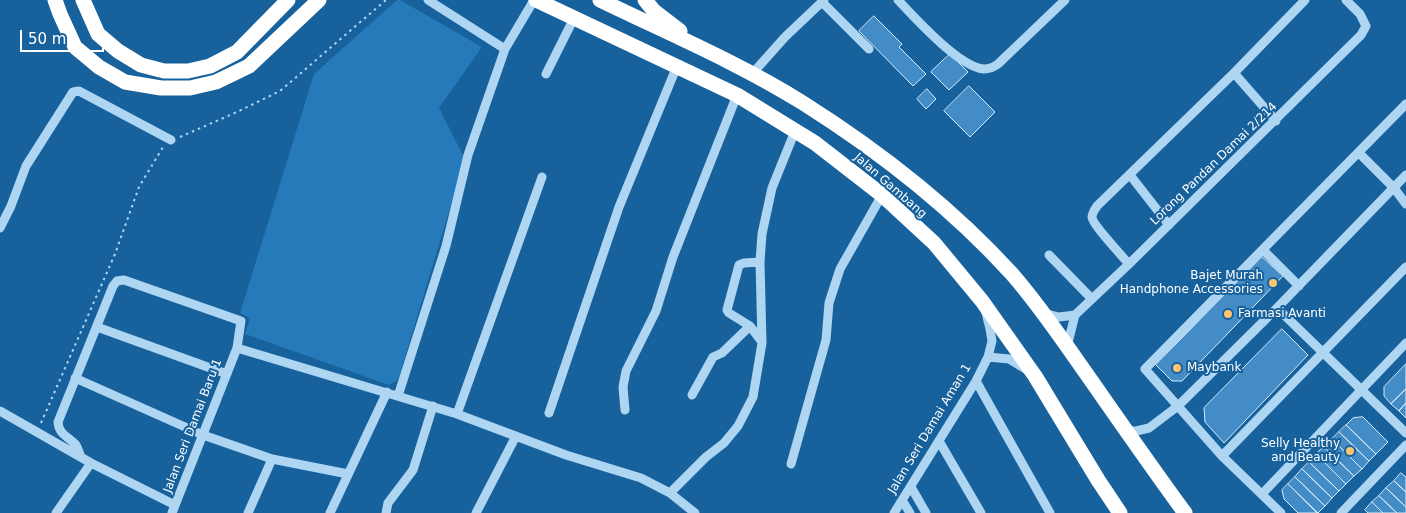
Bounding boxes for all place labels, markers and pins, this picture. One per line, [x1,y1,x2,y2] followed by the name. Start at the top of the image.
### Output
[1120,269,1263,297] place label: Bajet Murah Handphone Accessories
[1267,277,1279,289] marker: Bajet Murah Handphone Accessories
[1238,307,1326,321] place label: Farmasi Avanti
[1222,308,1234,320] marker: Farmasi Avanti
[1187,361,1241,375] place label: Maybank
[1171,362,1183,374] marker: Maybank
[1261,437,1340,465] place label: Selly Healthy and Beauty
[1344,445,1356,457] marker: Selly Healthy and Beauty

